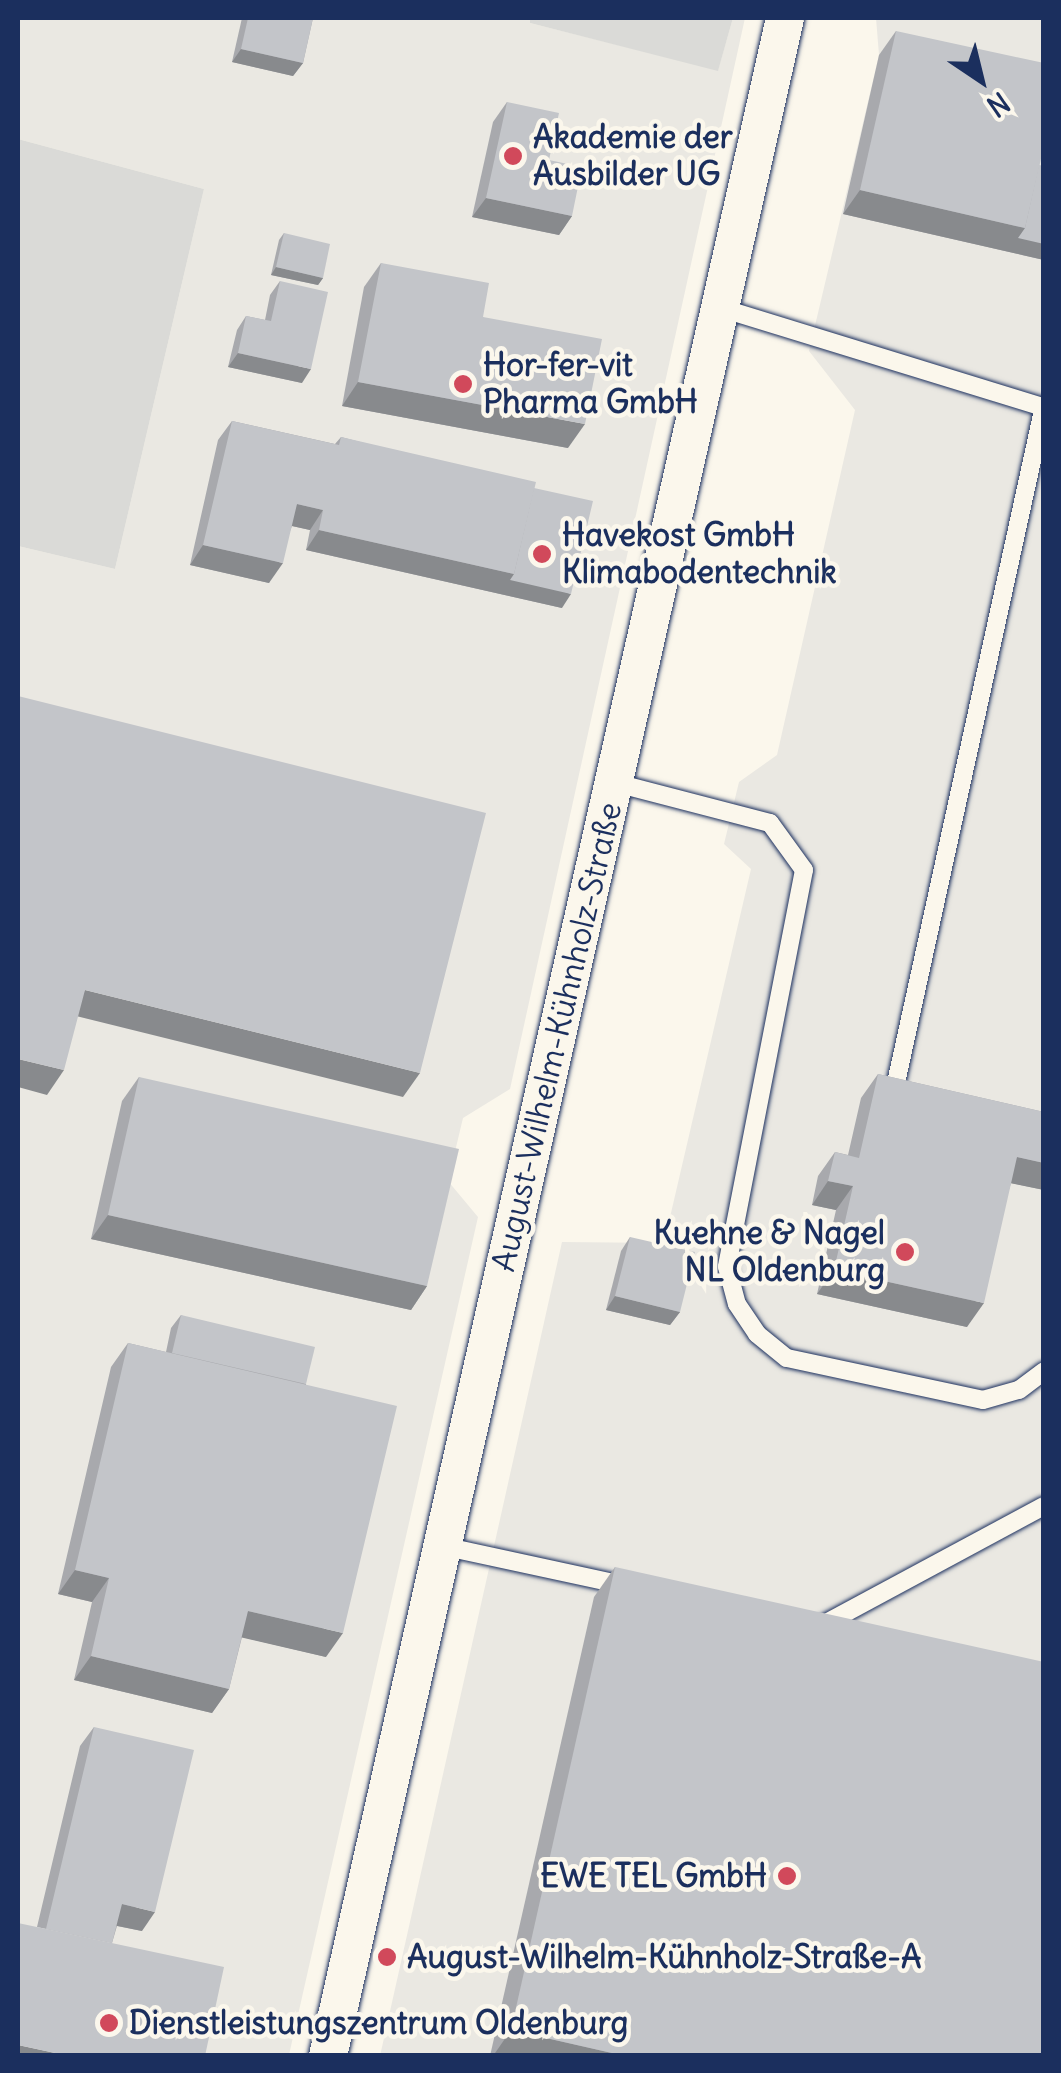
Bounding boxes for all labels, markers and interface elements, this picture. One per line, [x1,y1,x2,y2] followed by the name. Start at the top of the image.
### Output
[931,30,1031,130] north arrow
[980,84,1016,125] text: N
[533,119,733,194] place label: Akademie der Ausbilder UG
[502,145,524,167] marker: Akademie der Ausbilder UG
[483,347,698,422] place label: Hor-fer-vit Pharma GmbH
[452,373,474,395] marker: Hor-fer-vit Pharma GmbH
[562,517,837,592] place label: Havekost GmbH Klimabodentechnik
[531,543,553,565] marker: Havekost GmbH Klimabodentechnik
[484,799,630,1275] street label: August-Wilhelm-Kühnholz-Straße
[654,1215,885,1290] place label: Kuehne & Nagel NL Oldenburg
[894,1241,916,1263] marker: Kuehne & Nagel NL Oldenburg
[540,1857,767,1895] place label: EWE TEL GmbH
[776,1865,798,1887] marker: EWE TEL GmbH
[407,1938,921,1976] place label: August-Wilhelm-Kühnholz-Straße-A
[376,1946,398,1968] marker: August-Wilhelm-Kühnholz-Straße-A
[129,2004,628,2042] place label: Dienstleistungszentrum Oldenburg
[98,2012,120,2034] marker: Dienstleistungszentrum Oldenburg

